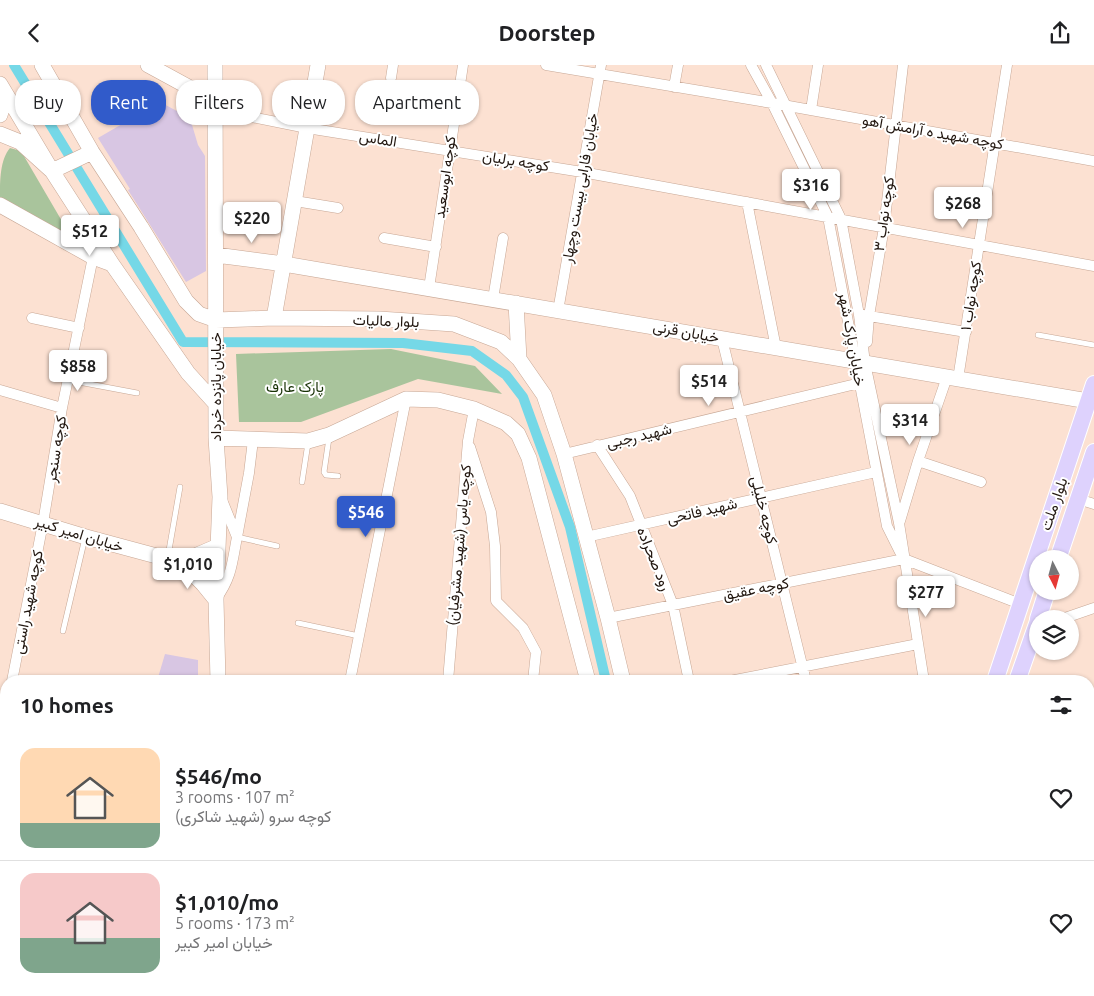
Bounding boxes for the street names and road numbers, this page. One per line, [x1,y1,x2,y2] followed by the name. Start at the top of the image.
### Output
[861,111,1005,154] street label: کوچه شهید ه آرامش آهو
[558,112,603,265] street label: خیابان فارابی بیست وچهار
[358,127,398,152] street label: الماس
[430,134,461,219] street label: کوچه ابوسعید
[481,147,551,176] street label: کوچه برلیان
[870,175,899,253] street label: کوچه نواب ۳
[957,260,986,332] street label: کوچه نواب ۱
[834,289,869,388] street label: خیابان پارک شهر
[352,311,420,331] street label: بلوار مالیات
[651,317,721,348] street label: خیابان قرنی
[207,333,226,441] street label: خیابان پانزده خرداد
[42,414,71,485] street label: کوچه سنجر
[605,420,674,453] street label: شهید رجبی
[443,463,476,626] street label: کوچه یاس (شهید مشرفیان)
[746,474,781,546] street label: کوچه خلیلی
[1037,475,1071,533] street label: بلوار ملت
[665,494,739,529] street label: شهید فاتحی
[32,512,125,556] street label: خیابان امیر کبیر
[633,524,675,594] street label: رود صحراده
[9,548,48,656] street label: کوچه شهید راستی
[721,574,791,605] street label: کوچه عقیق

